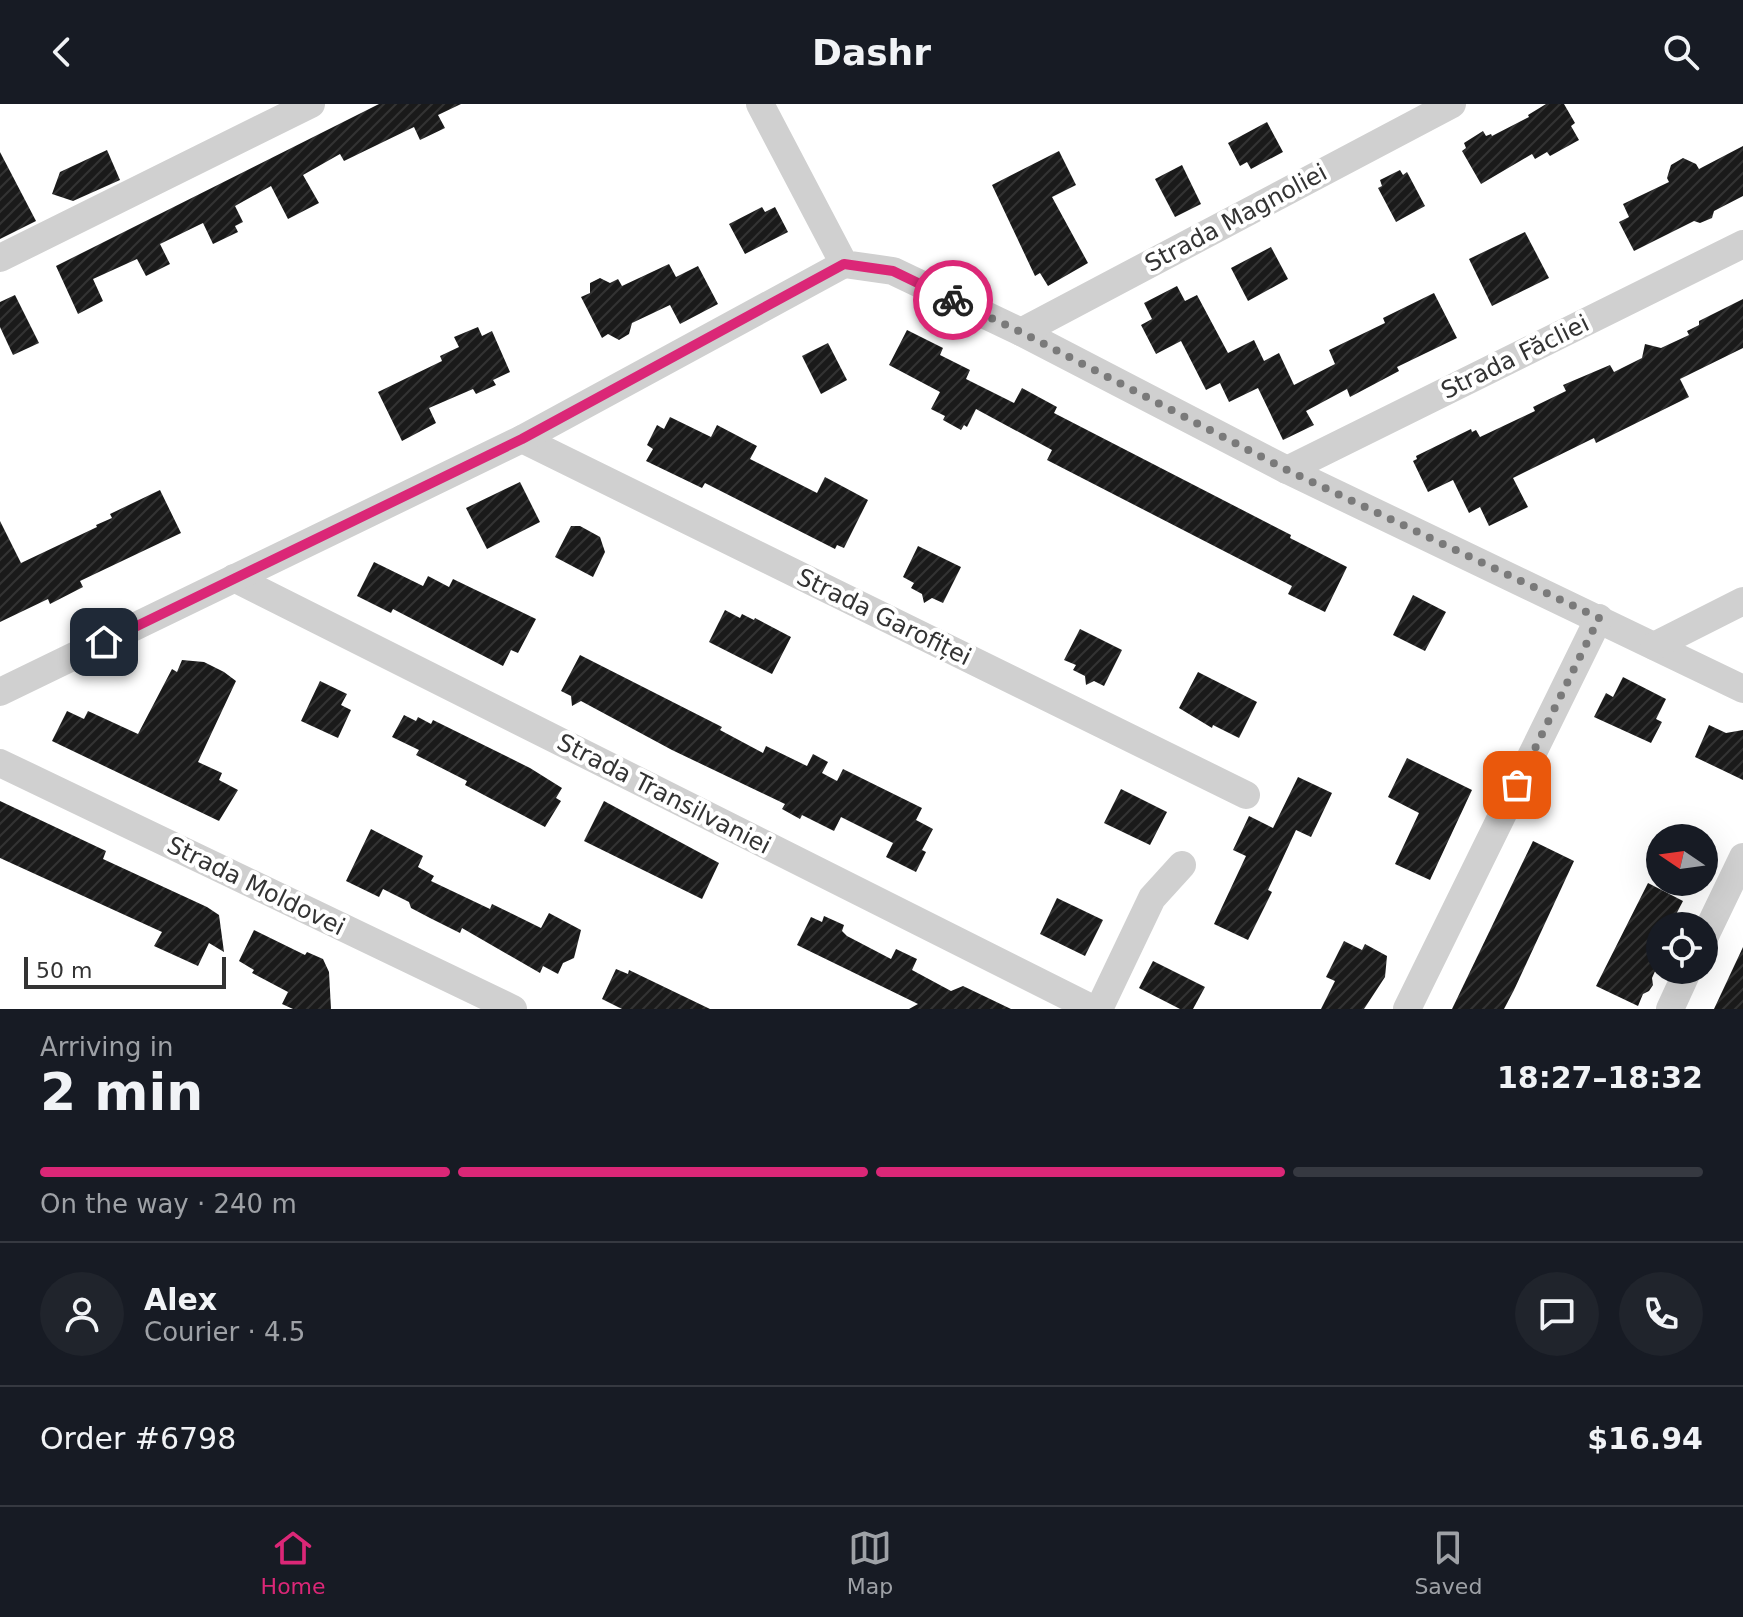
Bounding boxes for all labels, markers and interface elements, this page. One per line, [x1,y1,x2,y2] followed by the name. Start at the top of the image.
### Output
[40,30,84,74] icon: back
[1659,30,1703,74] icon: search
[812,32,931,73] text: Dashr
[1140,158,1332,278] street label: Strada Magnoliei
[913,260,993,340] courier
[931,278,975,322] icon: bike
[1436,309,1594,405] street label: Strada Făcliei
[792,563,976,671] street label: Strada Garofiței
[70,608,138,676] pin
[82,620,126,664] icon: home
[553,728,775,860] street label: Strada Transilvaniei
[1483,751,1551,819] pin
[1495,763,1539,807] icon: bag
[1646,824,1718,896] north arrow
[1646,824,1718,984] map controls
[162,831,350,941] street label: Strada Moldovei
[1646,912,1718,984] button: locate
[24,953,226,989] scale bar
[36,958,92,983] text: 50 m
[40,1032,174,1062] text: Arriving in
[1497,1060,1703,1095] text: 18:27–18:32
[40,1062,203,1122] text: 2 min
[40,1189,297,1219] text: On the way · 240 m
[40,1272,124,1356] button: person
[1515,1272,1599,1356] button: chat
[1619,1272,1703,1356] button: phone
[144,1282,217,1317] text: Alex
[144,1317,305,1347] text: Courier · 4.5
[40,1421,236,1456] text: Order #6798
[1587,1421,1703,1456] text: $16.94
[261,1526,326,1599] tab: Home
[847,1526,893,1599] tab: Map
[1414,1526,1482,1599] tab: Saved

